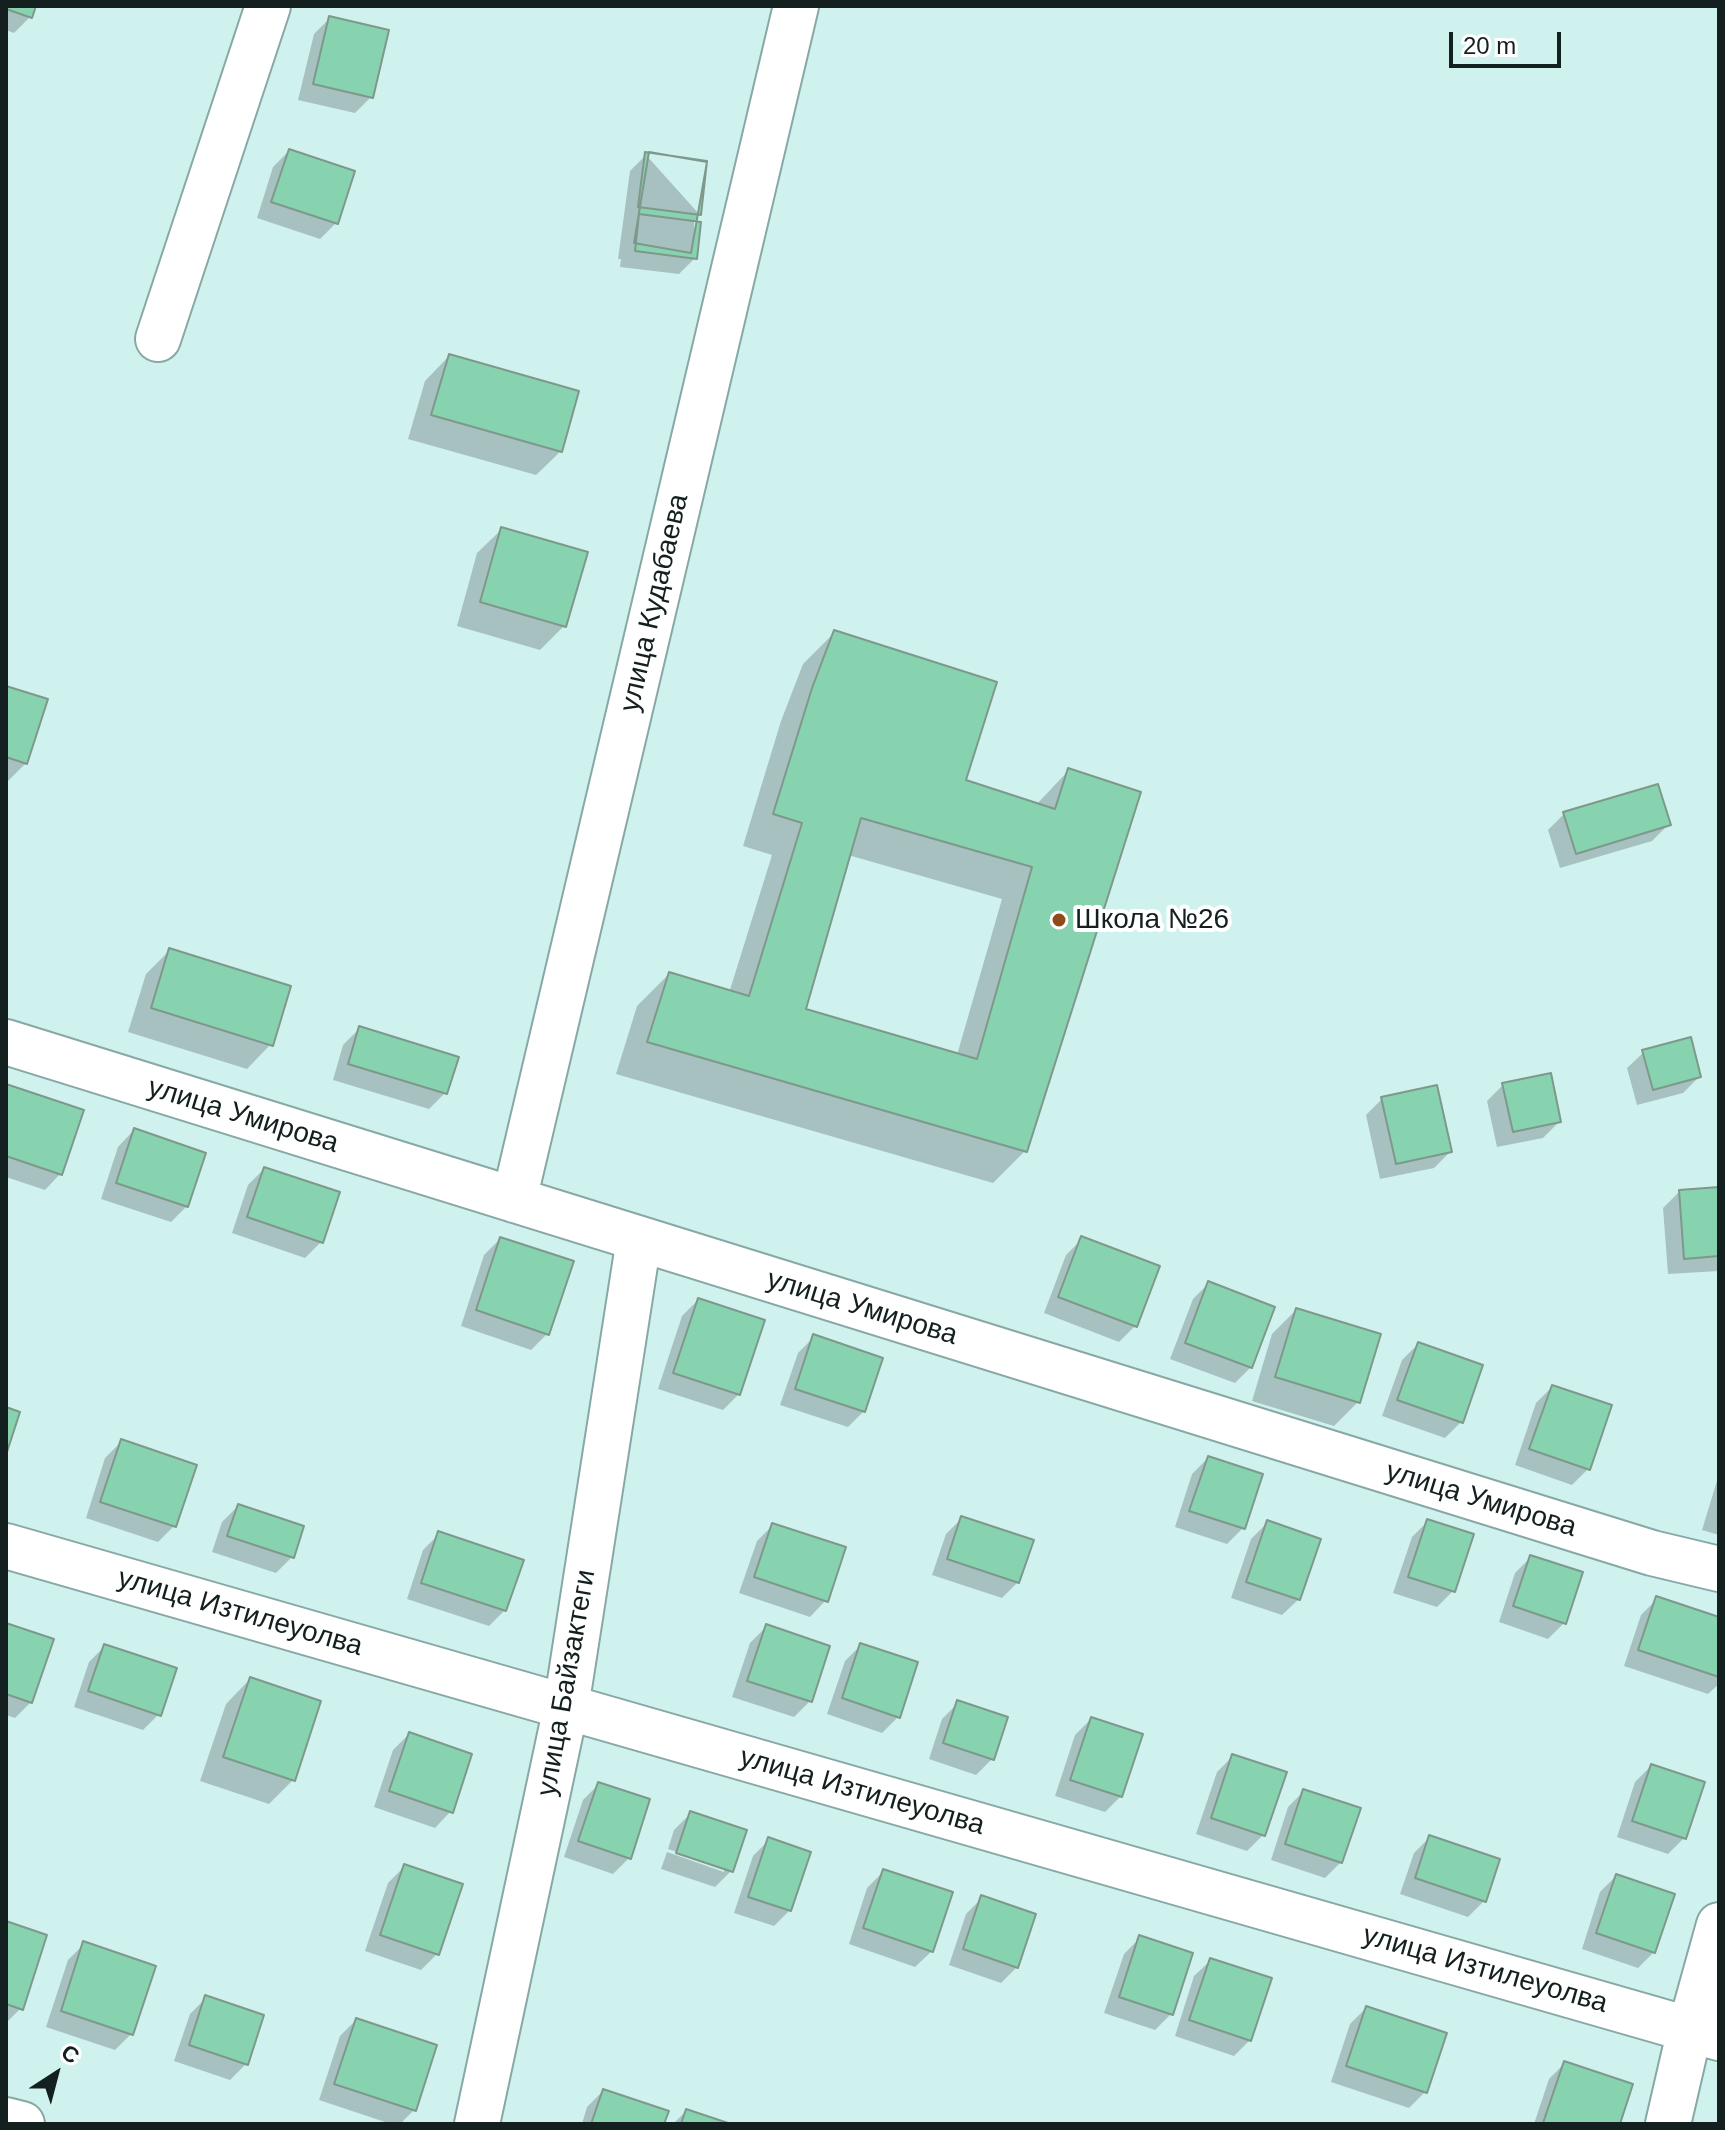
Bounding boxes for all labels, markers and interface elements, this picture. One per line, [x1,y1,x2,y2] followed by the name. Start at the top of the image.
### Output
[1453,16,1565,66] scale bar
[1463,32,1516,59] text: 20 m
[614,491,696,715] street label: улица Кудабаева
[1075,903,1229,937] place label: Школа №26
[1050,911,1068,929] marker: Школа №26
[144,1071,342,1161] street label: улица Умирова
[763,1263,961,1353] street label: улица Умирова
[1382,1455,1580,1545] street label: улица Умирова
[114,1562,366,1664] street label: улица Изтилеуолва
[531,1567,603,1799] street label: улица Байзактеги
[736,1741,988,1843] street label: улица Изтилеуолва
[1359,1919,1611,2021] street label: улица Изтилеуолва
[16,2034,96,2114] north arrow
[57,2039,84,2069] text: С

